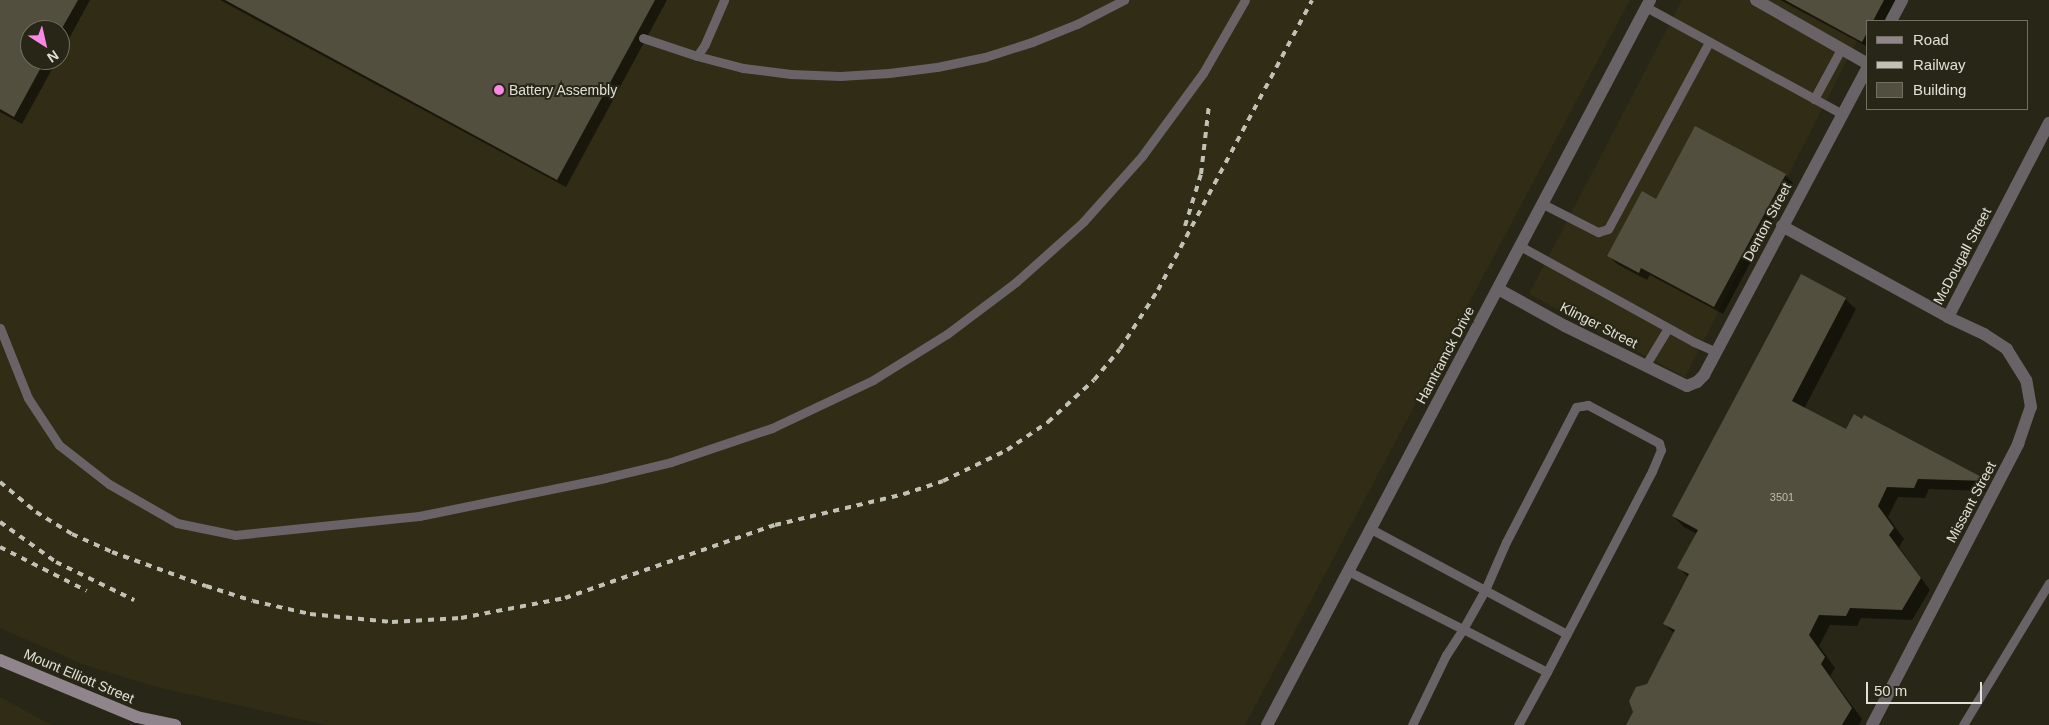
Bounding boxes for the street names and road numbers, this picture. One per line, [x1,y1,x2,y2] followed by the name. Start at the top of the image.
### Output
[1739,180,1795,264] street label: Denton Street
[1929,205,1995,307] street label: McDougall Street
[1557,298,1641,352] street label: Klinger Street
[1412,303,1478,407] street label: Hamtramck Drive
[1943,459,1999,545] street label: Missant Street
[21,645,137,707] street label: Mount Elliott Street

